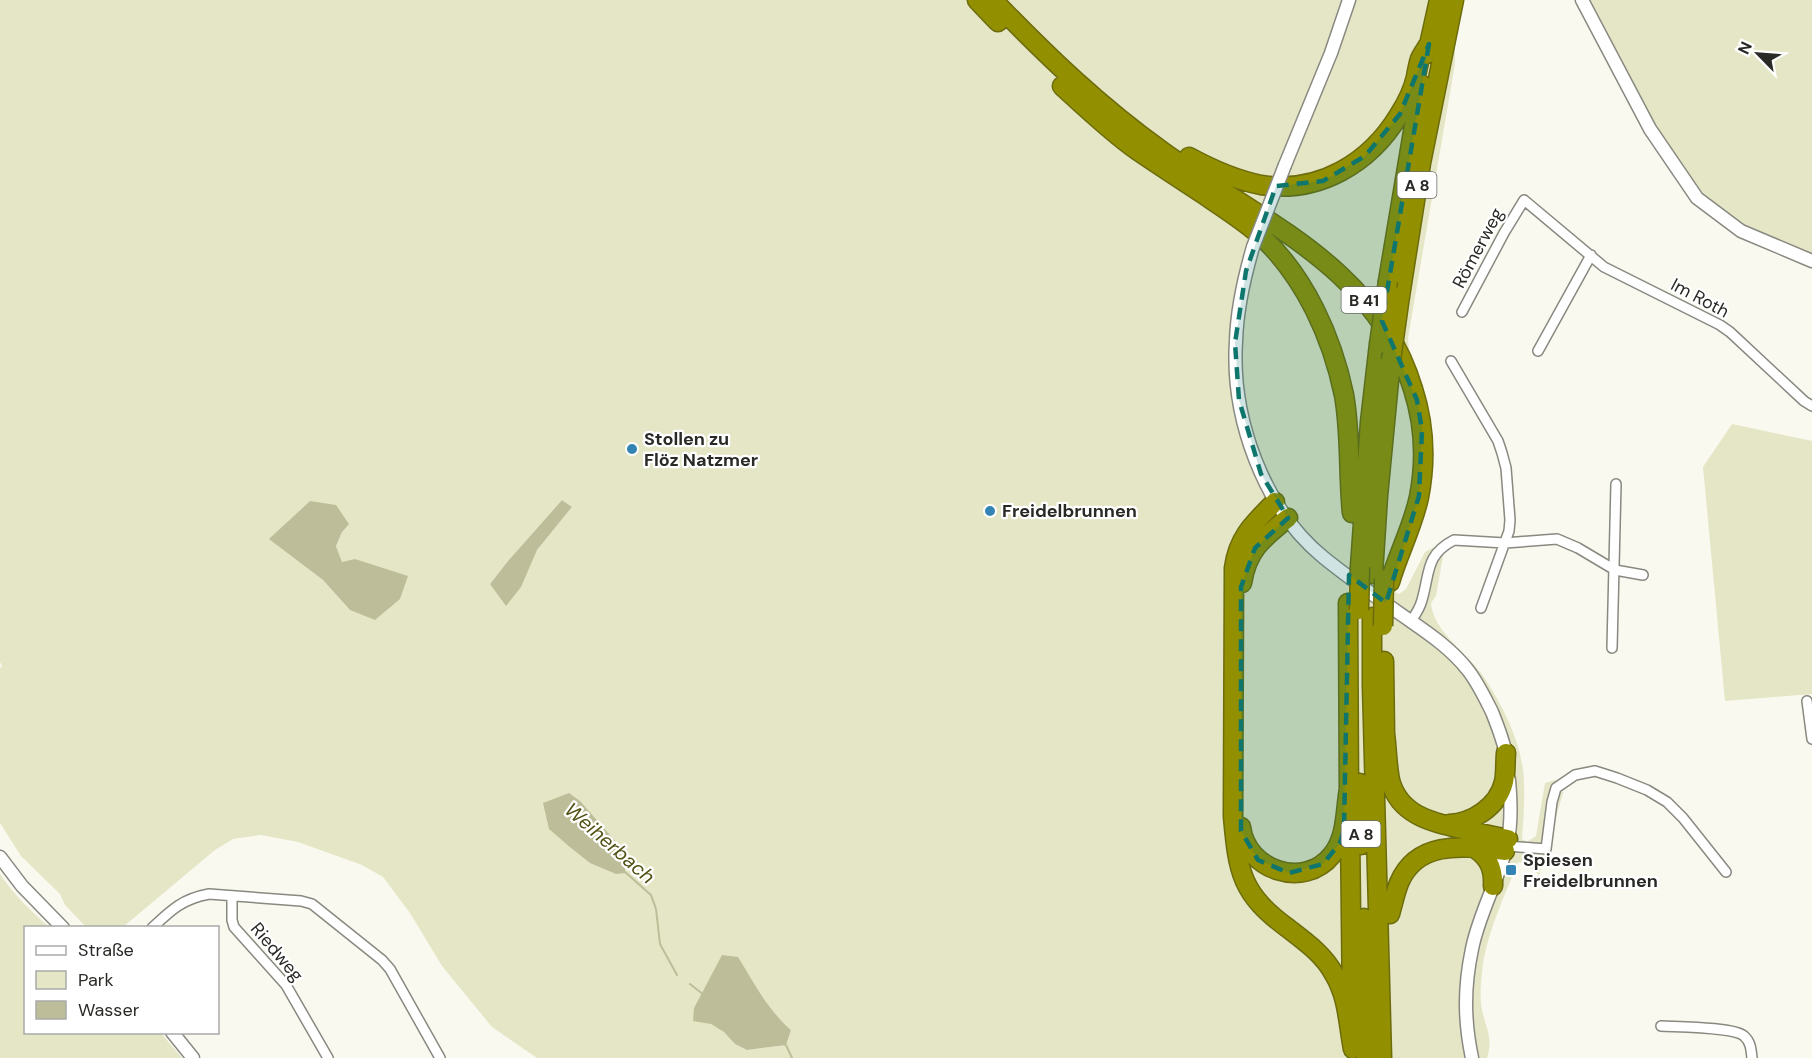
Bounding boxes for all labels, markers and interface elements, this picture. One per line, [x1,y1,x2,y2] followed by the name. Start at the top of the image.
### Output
[1728,24,1788,84] north arrow
[1733,38,1757,58] text: N
[1398,172,1436,198] road number: A 8
[1447,204,1509,292] street label: Römerweg
[1667,273,1733,323] street label: Im Roth
[1342,287,1386,313] road number: B 41
[644,427,758,472] place label: Stollen zu Flöz Natzmer
[625,442,639,456] marker: Stollen zu Flöz Natzmer
[1002,499,1137,523] place label: Freidelbrunnen
[983,504,997,518] marker: Freidelbrunnen
[559,797,661,889] water label: Weiherbach
[1342,821,1380,847] road number: A 8
[1523,848,1658,893] place label: Spiesen Freidelbrunnen
[1504,863,1518,877] marker: Spiesen Freidelbrunnen
[245,917,309,987] street label: Riedweg
[24,926,219,1034] legend
[78,938,134,962] text: Straße
[78,968,114,992] text: Park
[78,998,140,1022] text: Wasser

